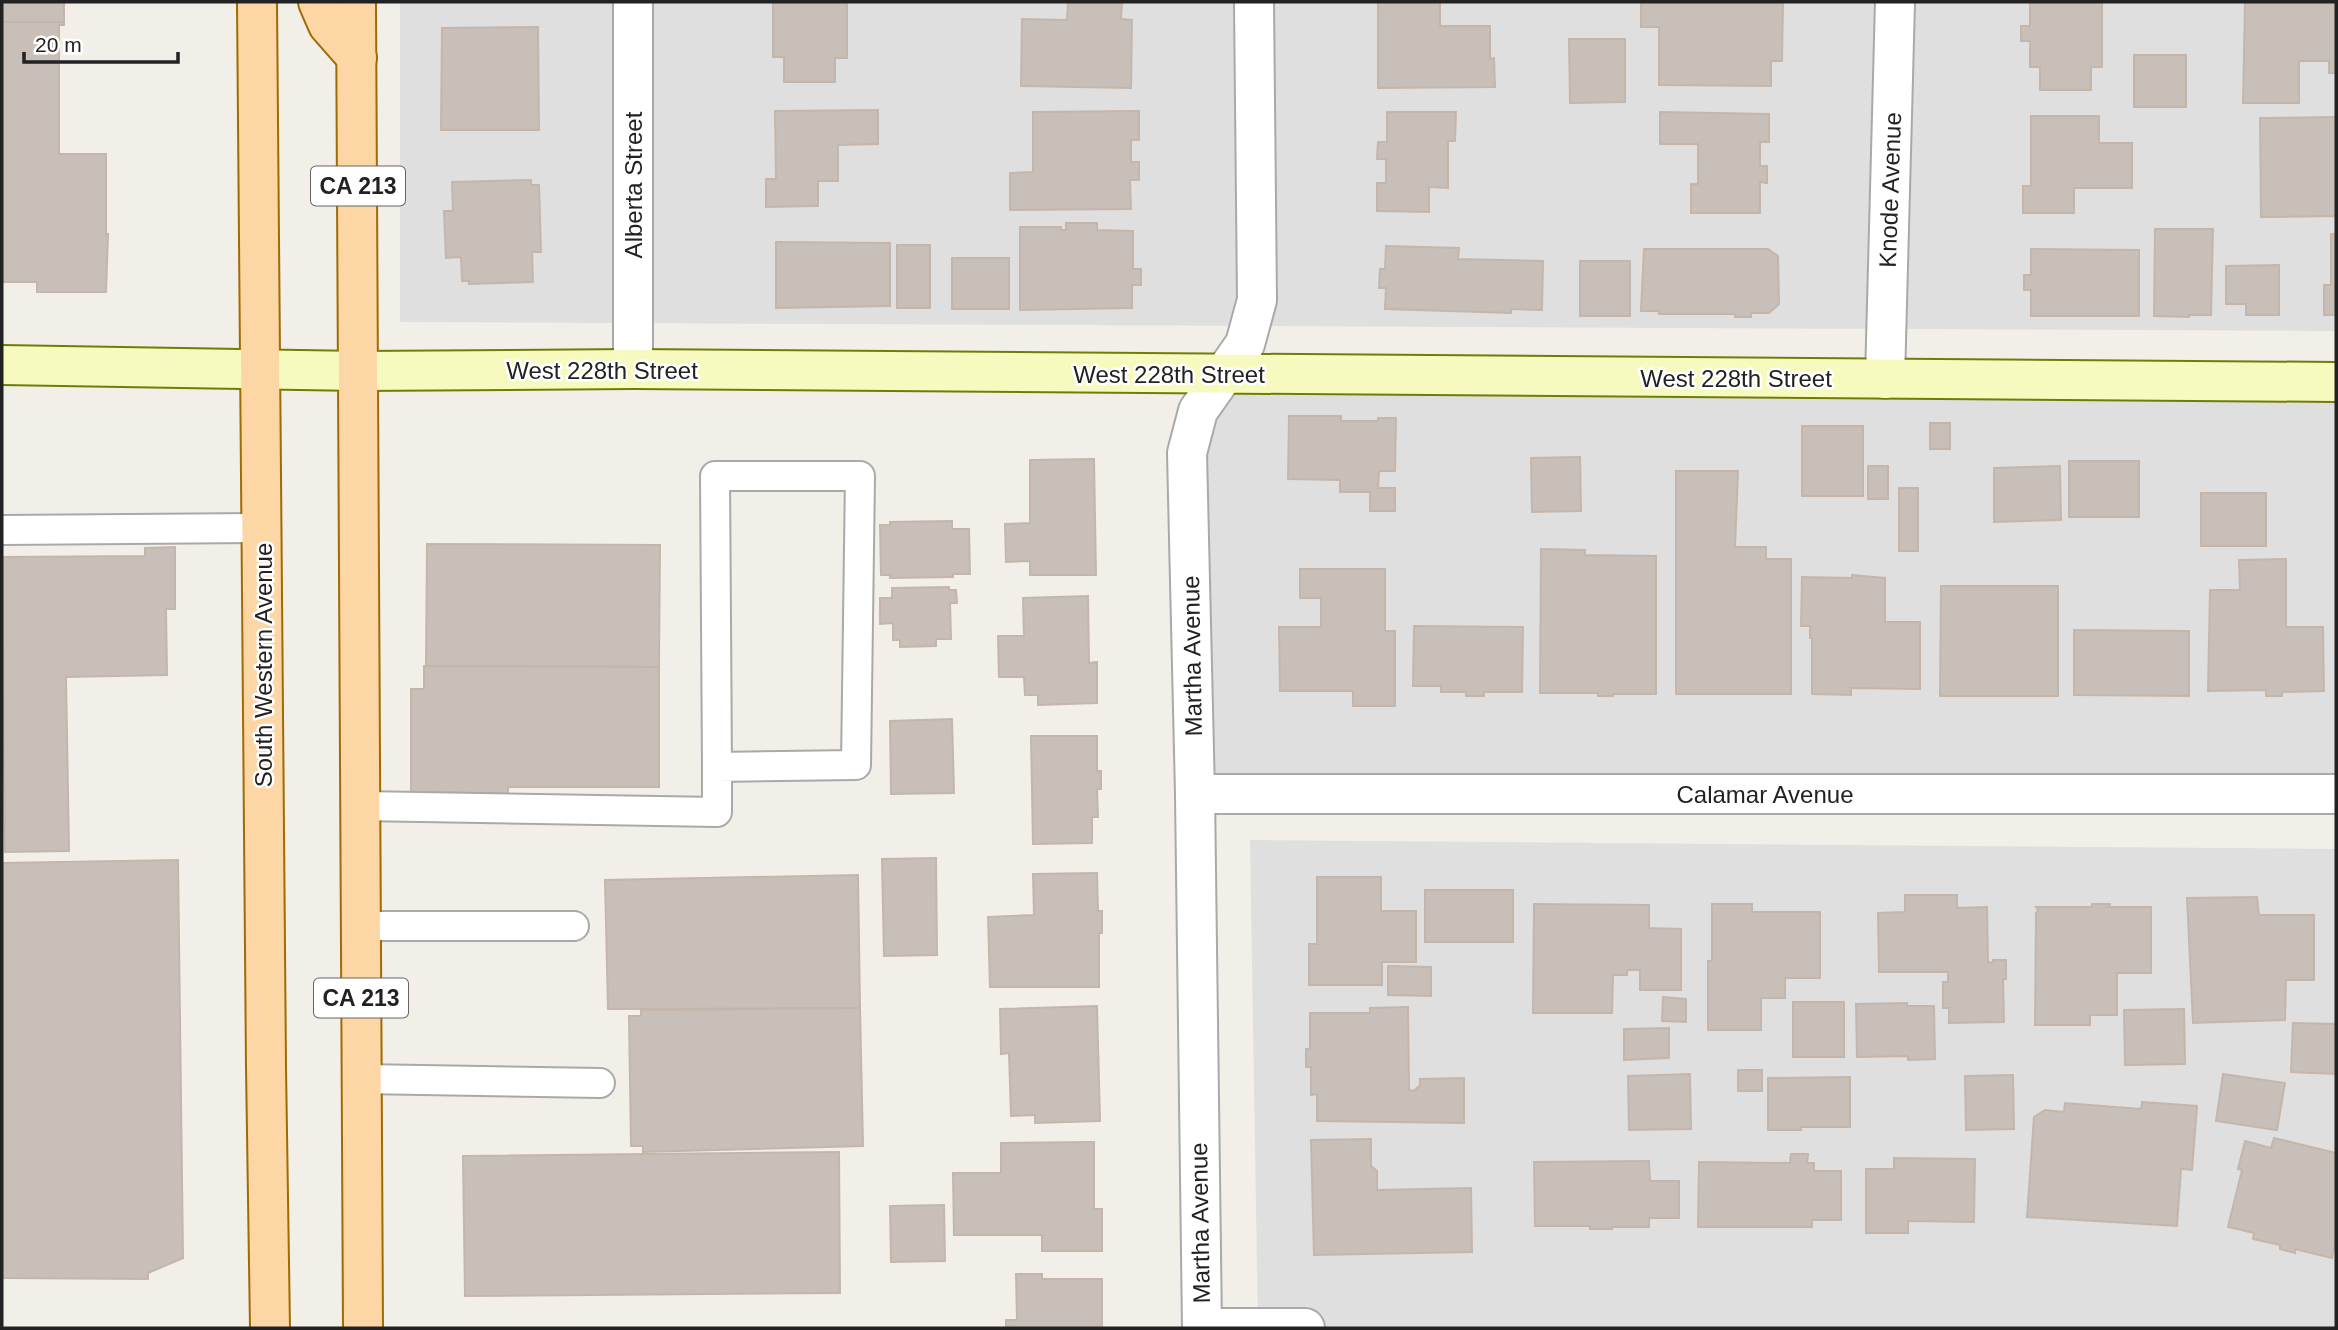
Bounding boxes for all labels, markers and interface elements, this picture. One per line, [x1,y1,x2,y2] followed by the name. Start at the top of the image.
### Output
[24,21,178,65] scale bar
[35,33,82,56] text: 20 m
[620,111,647,258] street label: Alberta Street
[1874,112,1906,268] street label: Knode Avenue
[311,167,405,206] road number: CA 213
[506,357,698,384] street label: West 228th Street
[1073,361,1265,388] street label: West 228th Street
[1640,365,1832,392] street label: West 228th Street
[250,543,277,787] street label: South Western Avenue
[1177,575,1207,737] street label: Martha Avenue
[1677,781,1854,808] street label: Calamar Avenue
[314,979,408,1018] road number: CA 213
[1185,1142,1215,1304] street label: Martha Avenue

